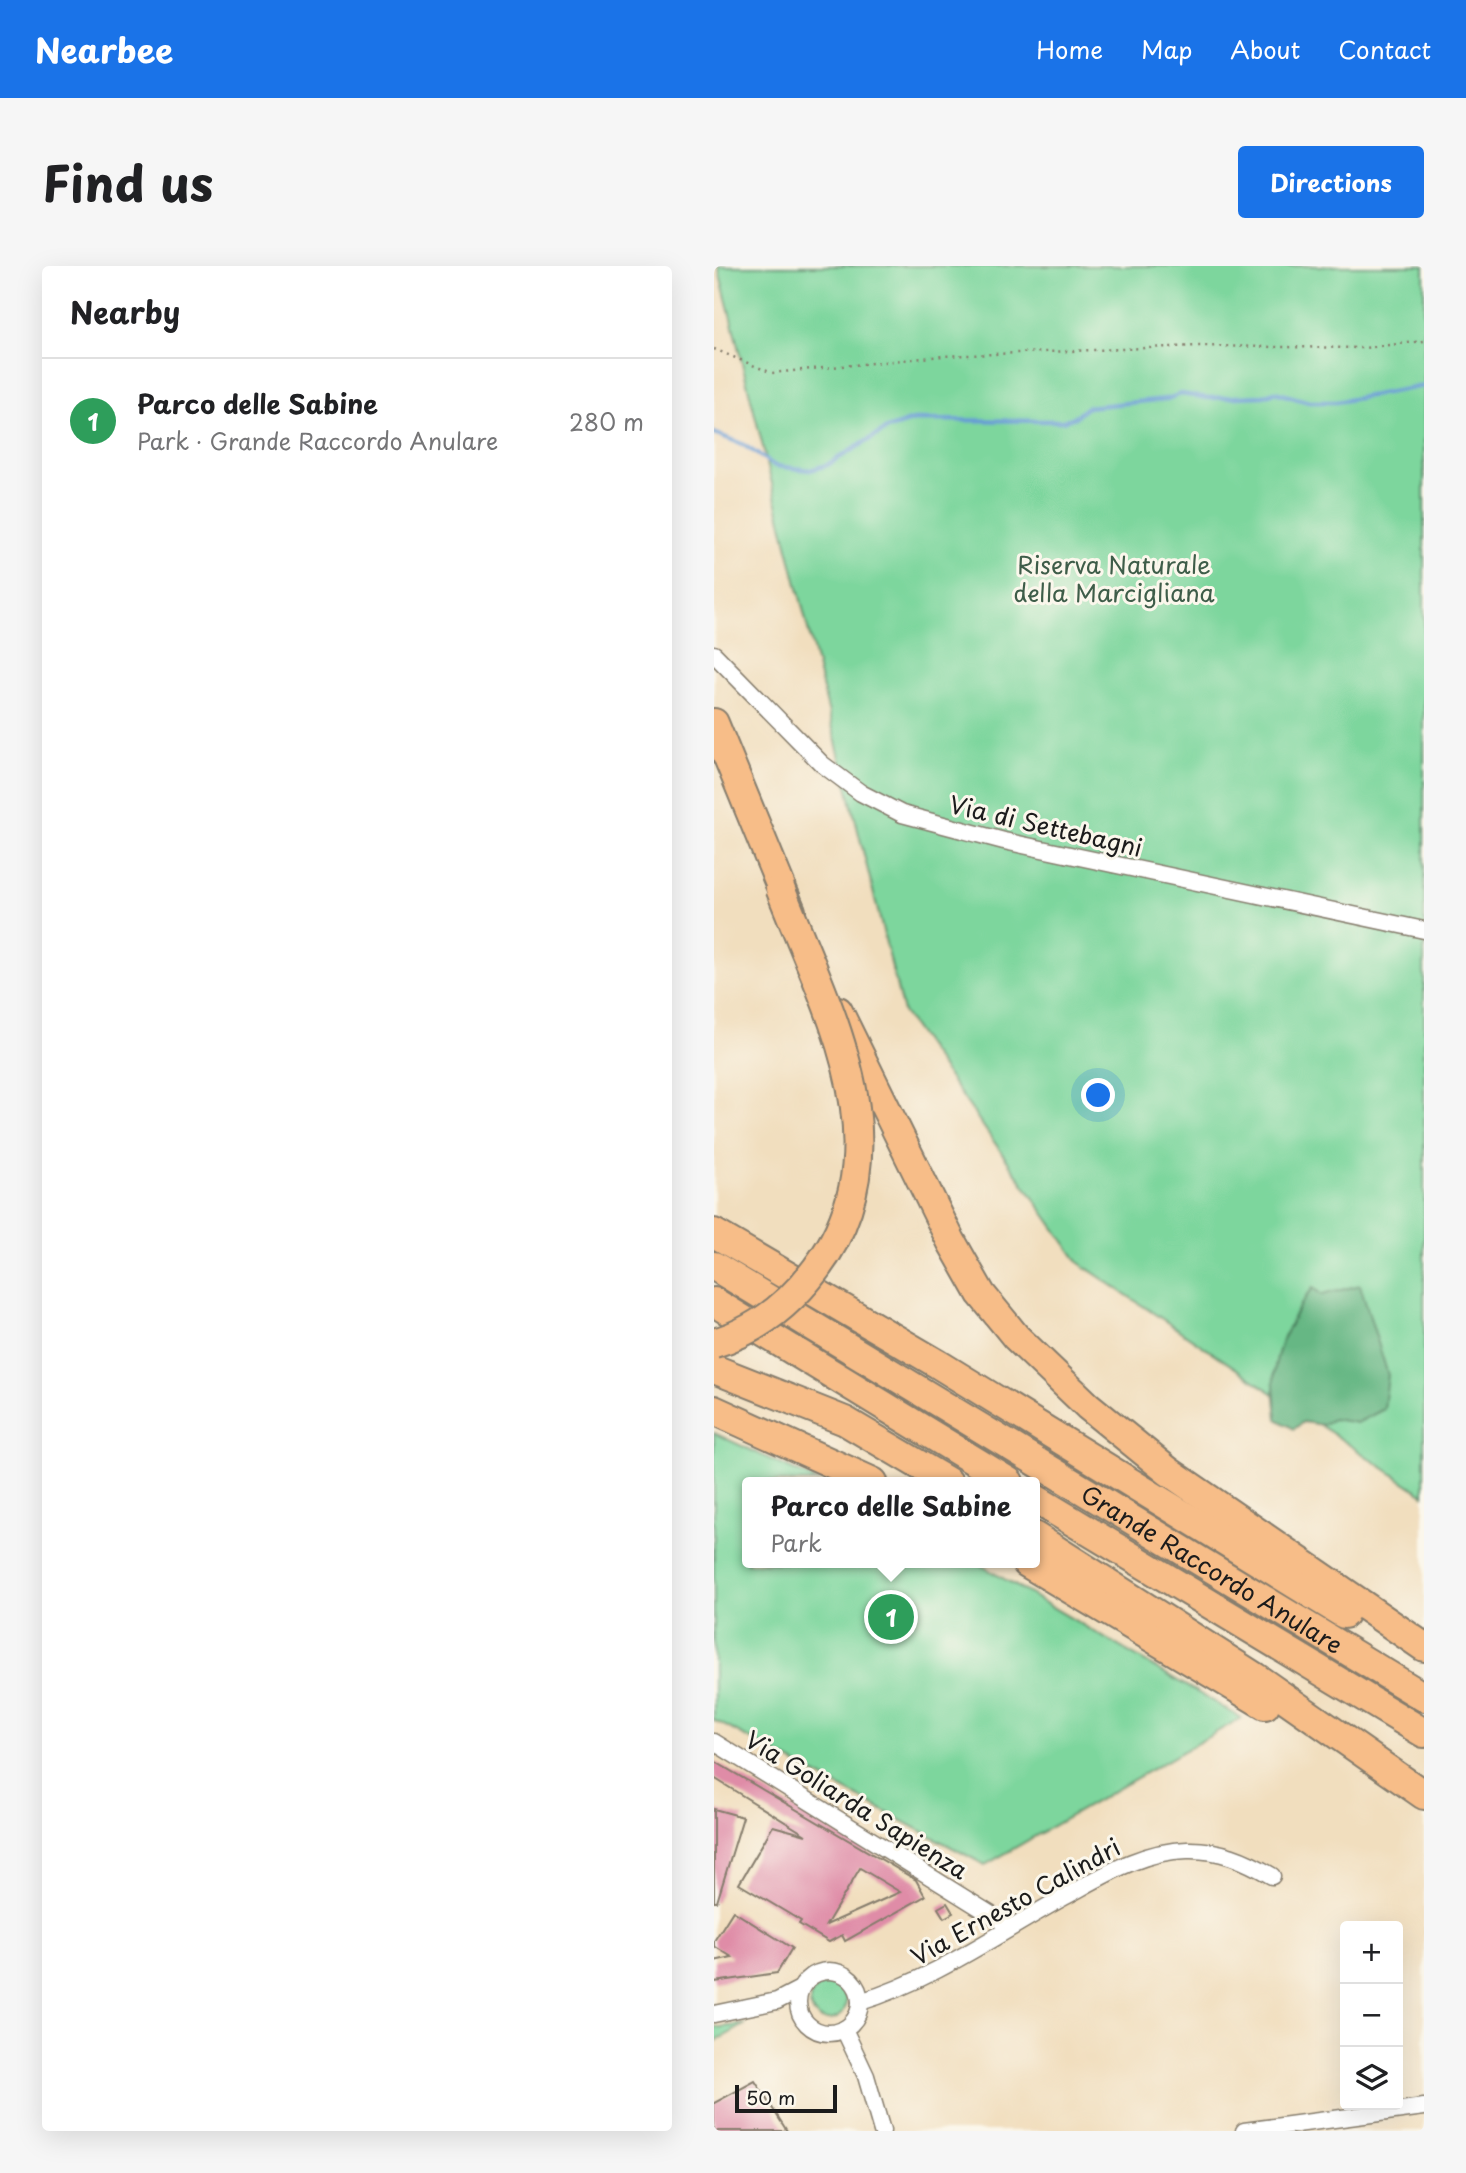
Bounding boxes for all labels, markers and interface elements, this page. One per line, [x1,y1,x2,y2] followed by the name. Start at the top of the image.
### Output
[35,24,173,74] text: Nearbee
[1036,31,1103,67] text: Home
[1141,31,1192,67] text: Map
[1230,31,1300,67] text: About
[1338,31,1431,67] text: Contact
[42,145,213,219] text: Find us
[1238,146,1424,218] button: Directions
[70,289,180,334] text: Nearby
[137,384,378,423] text: Parco delle Sabine
[88,404,99,439] text: 1
[569,404,644,439] text: 280 m
[137,423,498,458] text: Park · Grande Raccordo Anulare
[1013,546,1215,610] park label: Riserva Naturale della Marcigliana
[946,785,1146,865] street label: Via di Settebagni
[1081,1078,1115,1112] your location
[1074,1475,1350,1662] street label: Grande Raccordo Anulare
[742,1477,1040,1568] popup
[771,1486,1011,1525] text: Parco delle Sabine
[771,1525,822,1560] text: Park
[868,1591,914,1643] pin: 1
[739,1721,975,1887] street label: Via Goliarda Sapienza
[904,1828,1126,1974] street label: Via Ernesto Calindri
[1340,1921,1403,2110] map controls
[1340,1921,1403,1984] button: +
[1340,1984,1403,2047] button: −
[1340,2047,1403,2110] button: layers
[735,2082,836,2114] scale bar
[746,2083,795,2111] text: 50 m

